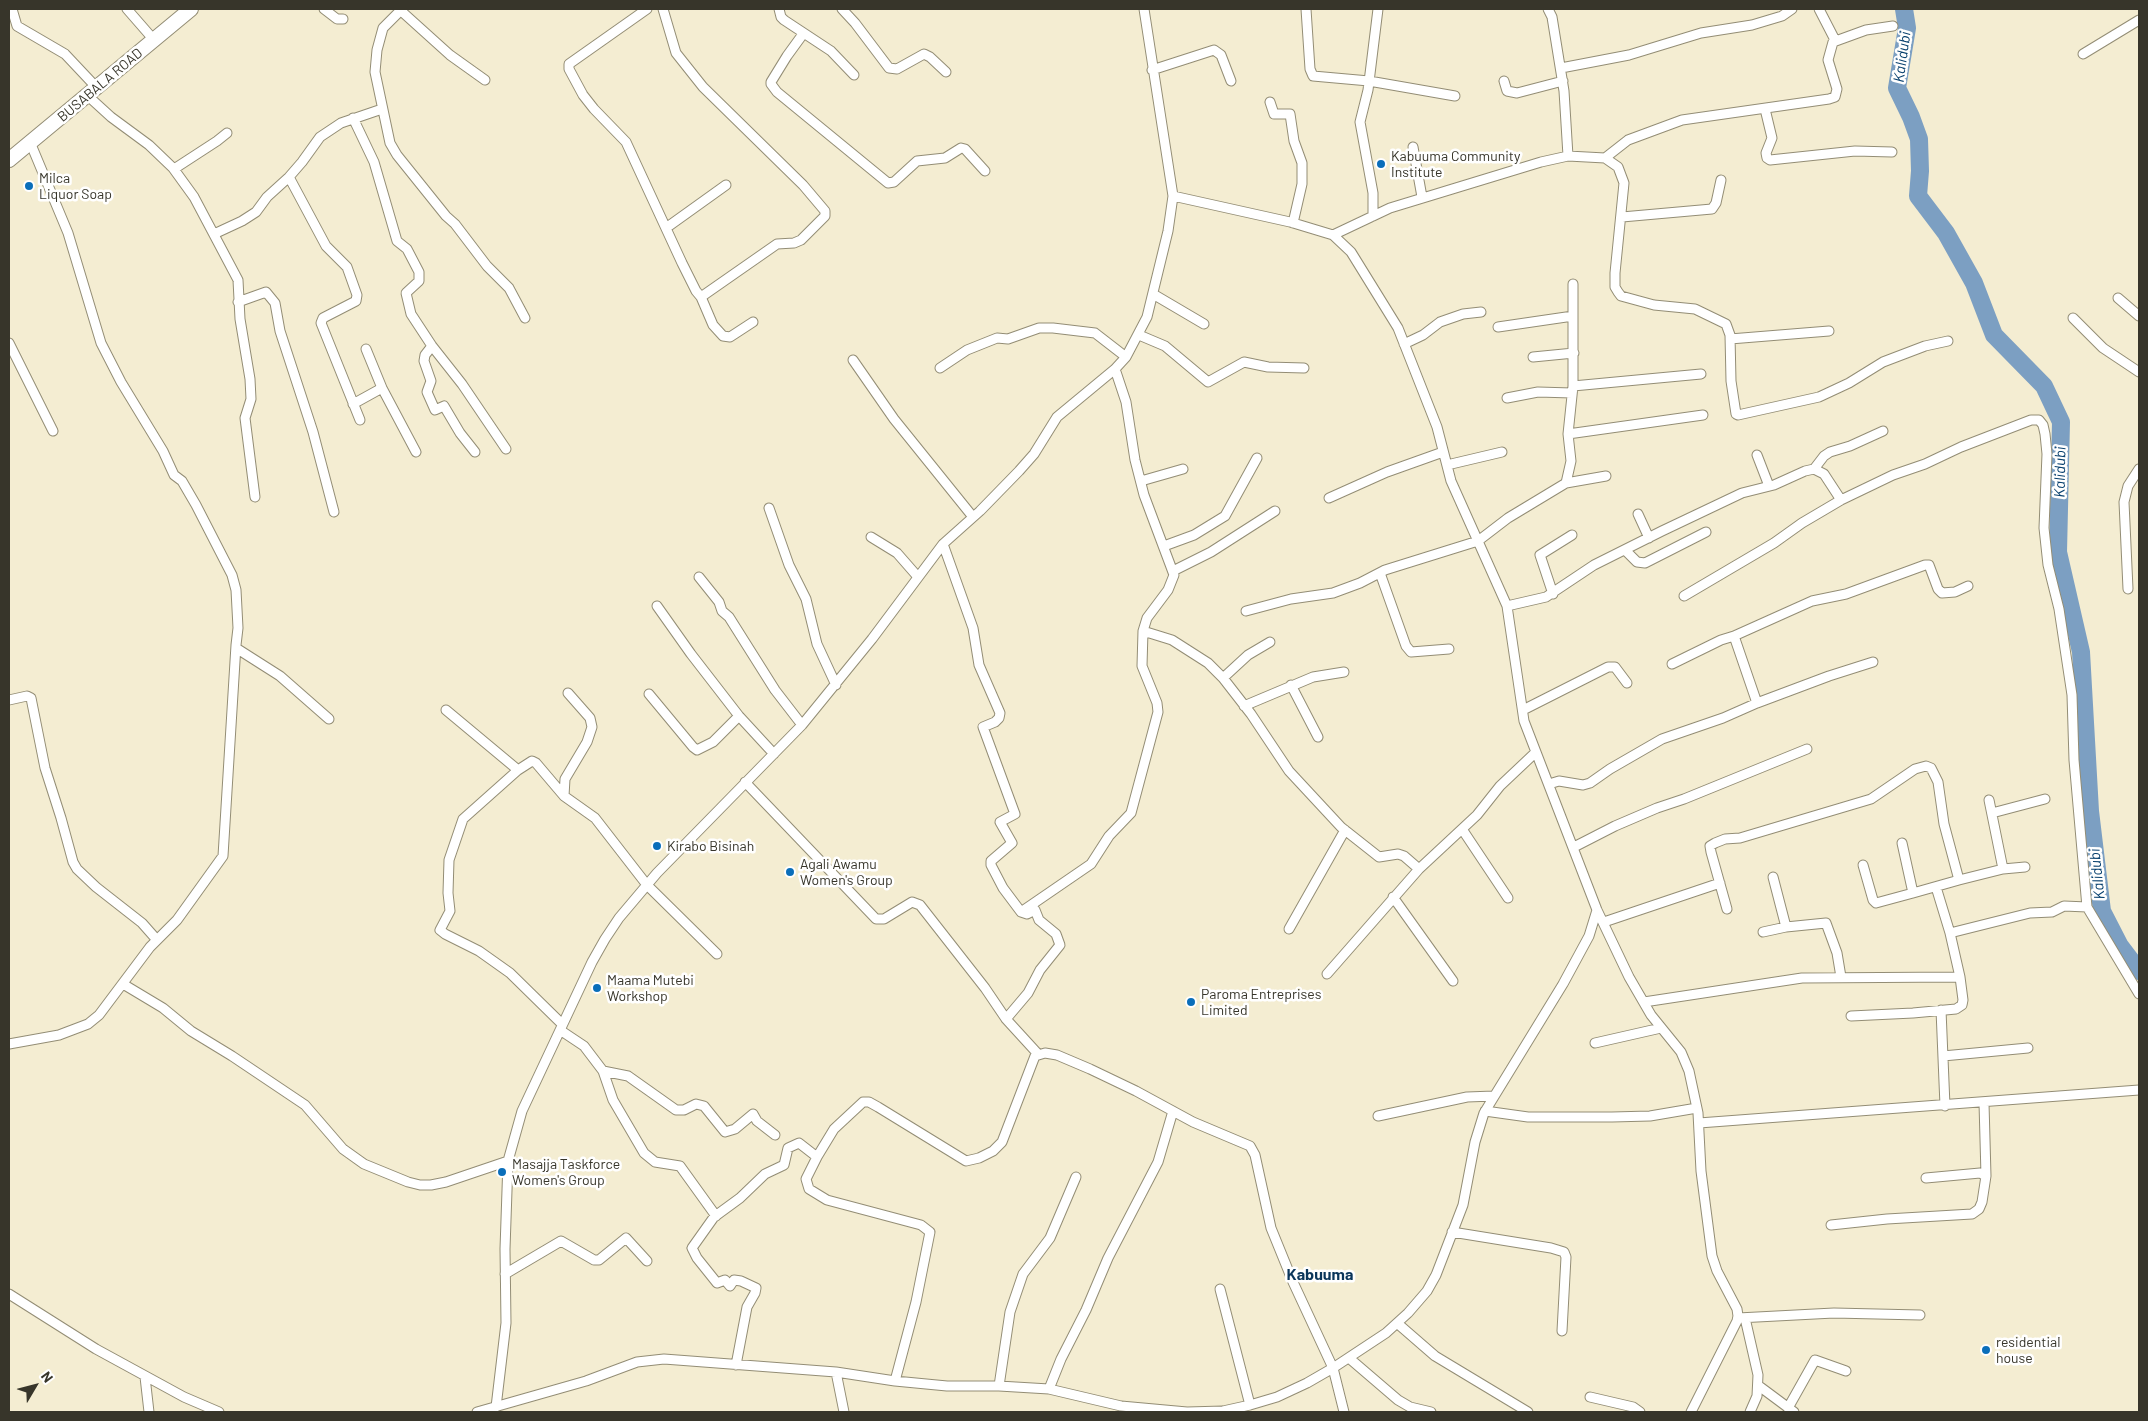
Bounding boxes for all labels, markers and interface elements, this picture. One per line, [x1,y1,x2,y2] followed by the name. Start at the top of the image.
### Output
[1890,30,1914,84] water label: Kalidubi
[54,45,146,125] street label: BUSABALA ROAD
[1391,148,1520,180] place label: Kabuuma Community Institute
[1375,158,1387,170] marker: Kabuuma Community Institute
[39,170,112,202] place label: Milca Liquor Soap
[23,180,35,192] marker: Milca Liquor Soap
[2051,446,2069,498] water label: Kalidubi
[667,838,754,854] place label: Kirabo Bisinah
[651,840,663,852] marker: Kirabo Bisinah
[2085,848,2109,900] water label: Kalidubi
[800,856,893,889] place label: Agali Awamu Women's Group
[784,866,796,878] marker: Agali Awamu Women's Group
[607,972,694,1004] place label: Maama Mutebi Workshop
[591,982,603,994] marker: Maama Mutebi Workshop
[1201,986,1321,1019] place label: Paroma Entreprises Limited
[1185,996,1197,1008] marker: Paroma Entreprises Limited
[512,1156,620,1188] place label: Masajja Taskforce Women's Group
[496,1166,508,1178] marker: Masajja Taskforce Women's Group
[1287,1265,1353,1285] district label: Kabuuma
[1996,1334,2060,1366] place label: residential house
[1980,1344,1992,1356] marker: residential house
[10,1361,60,1411] north arrow
[38,1368,57,1386] text: N

